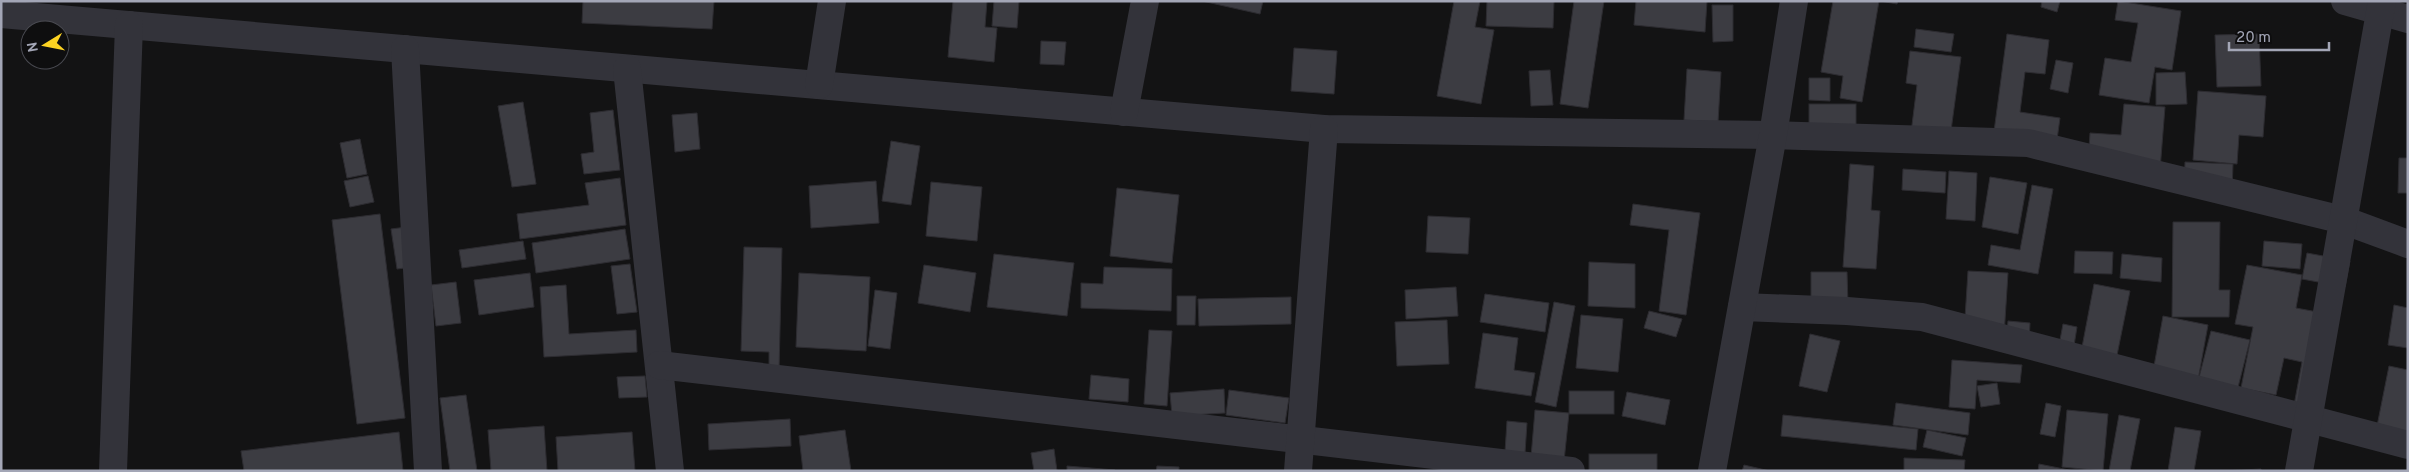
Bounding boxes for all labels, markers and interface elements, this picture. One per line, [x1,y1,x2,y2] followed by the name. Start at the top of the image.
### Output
[20,20,70,70] north arrow
[2229,20,2329,52] scale bar
[2236,29,2271,48] text: 20 m
[24,41,43,53] text: N

